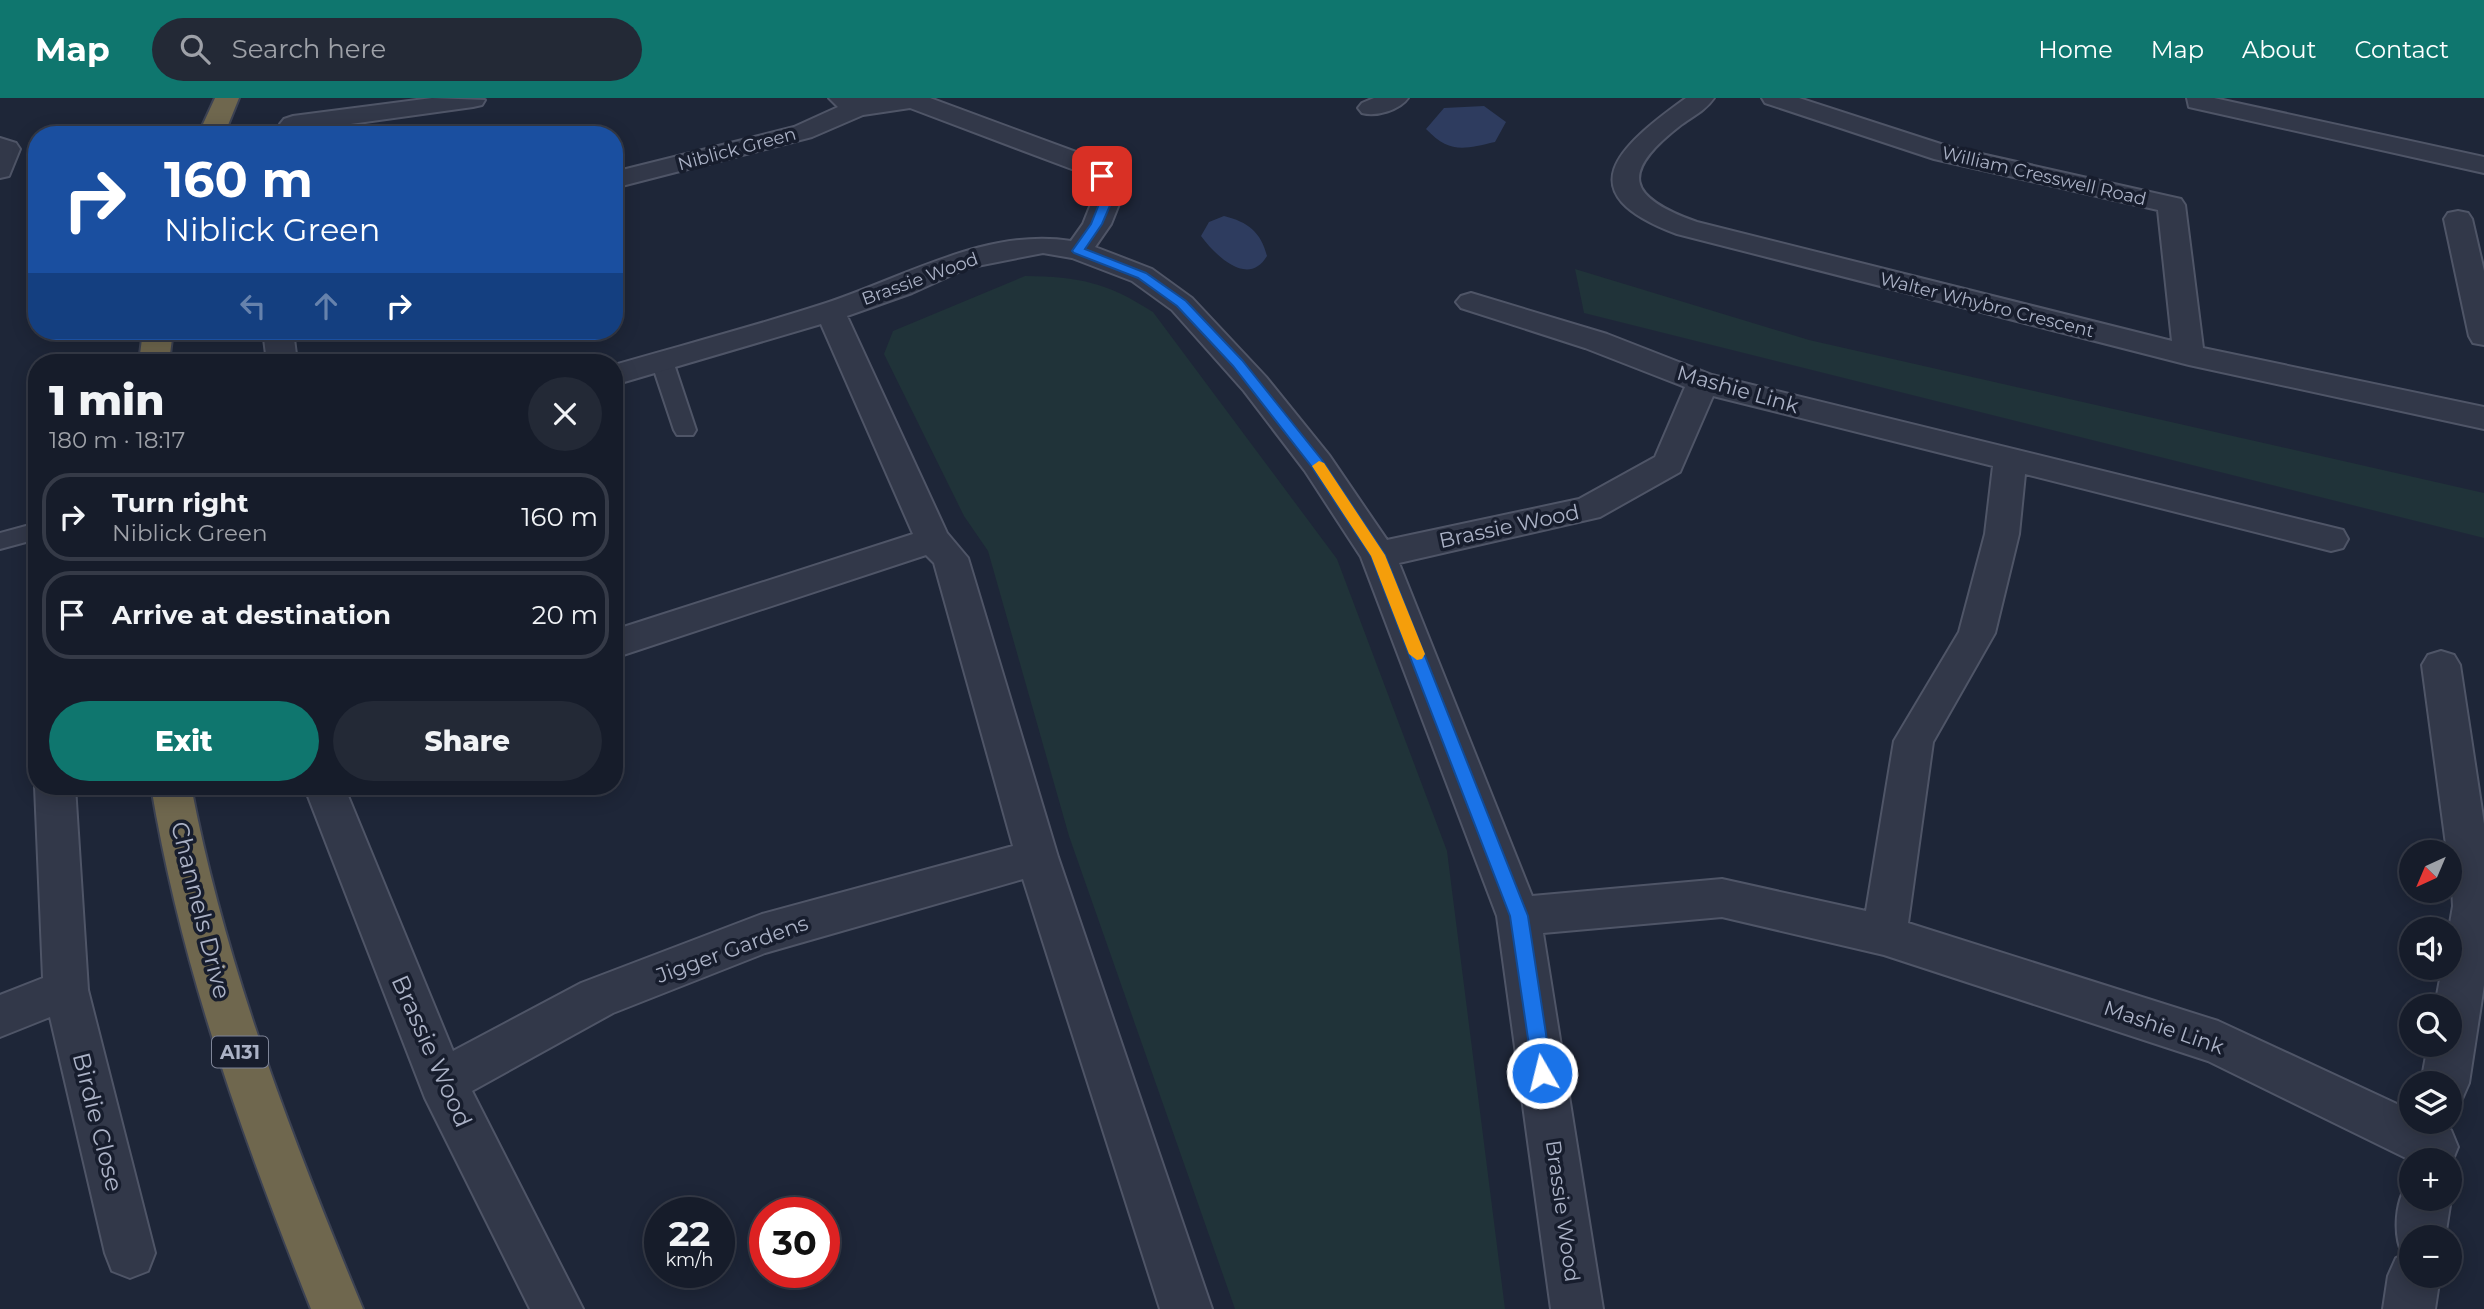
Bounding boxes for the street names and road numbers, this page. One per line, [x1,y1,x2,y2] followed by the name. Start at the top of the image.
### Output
[675,123,799,175] street label: Niblick Green
[1940,142,2148,210] street label: William Cresswell Road
[859,248,981,310] street label: Brassie Wood
[1877,268,2097,342] street label: Walter Whybro Crescent
[1674,360,1802,418] street label: Mashie Link
[1437,499,1581,553] street label: Brassie Wood
[165,818,237,1002] street label: Channels Drive
[652,910,811,988] street label: Jigger Gardens
[386,971,478,1131] street label: Brassie Wood
[2101,995,2228,1059] street label: Mashie Link
[212,1036,268,1068] road number: A131
[67,1050,129,1194] street label: Birdie Close
[1541,1139,1585,1283] street label: Brassie Wood

